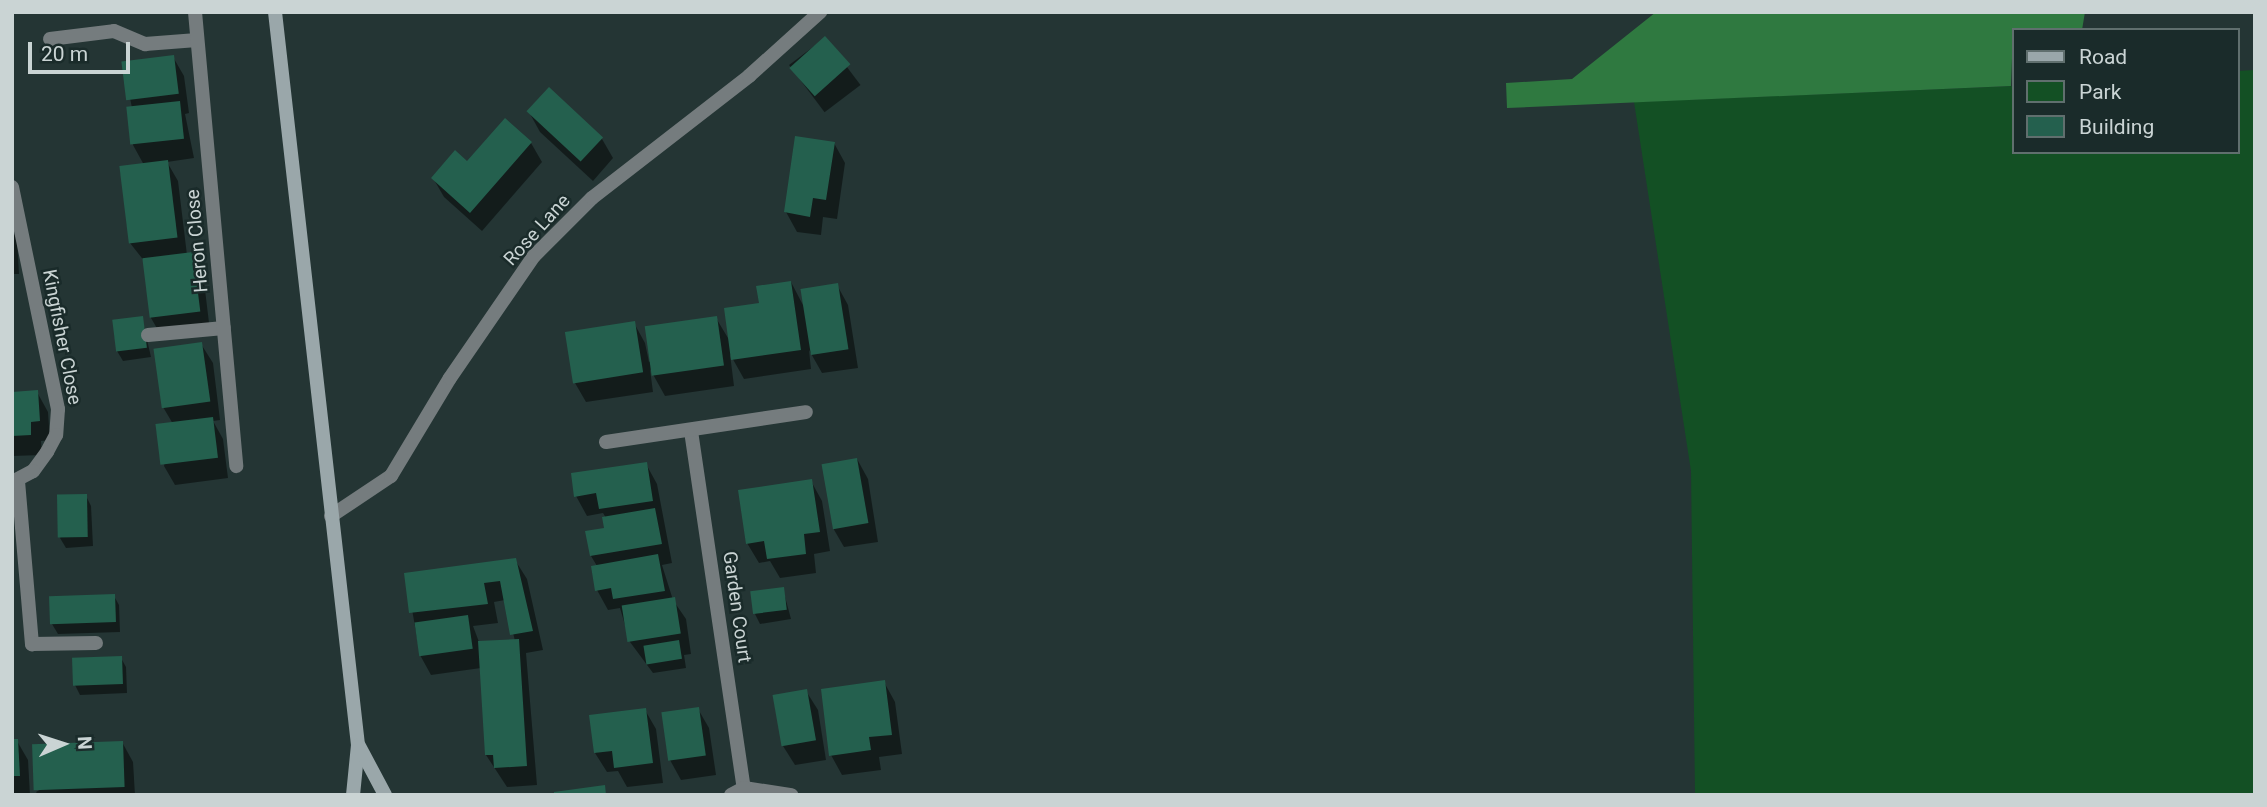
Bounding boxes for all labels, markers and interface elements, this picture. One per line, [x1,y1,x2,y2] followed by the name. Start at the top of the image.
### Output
[32,28,133,72] scale bar
[2011,28,2239,154] legend
[41,42,88,66] text: 20 m
[2079,45,2127,69] text: Road
[2079,80,2121,104] text: Park
[2079,115,2154,139] text: Building
[181,188,213,294] street label: Heron Close
[499,190,575,270] street label: Rose Lane
[38,267,86,407] street label: Kingfisher Close
[718,550,756,664] street label: Garden Court
[28,709,98,779] north arrow
[73,736,96,750] text: N

